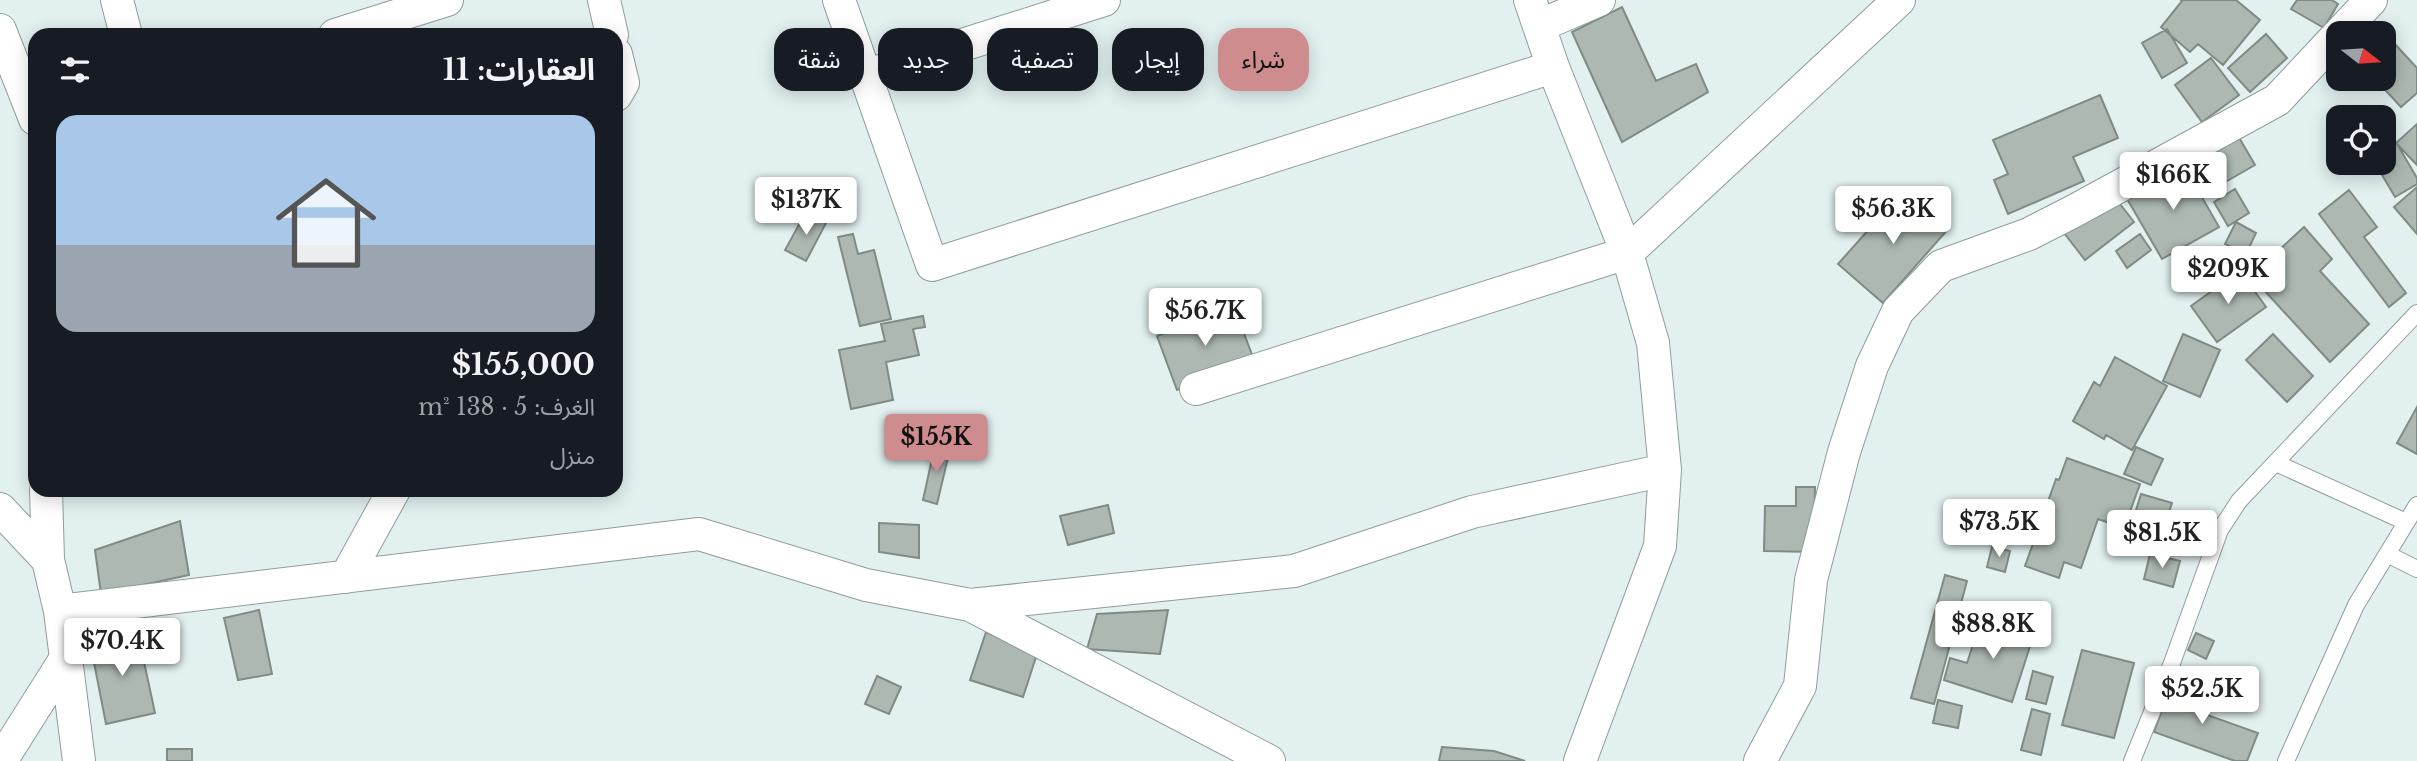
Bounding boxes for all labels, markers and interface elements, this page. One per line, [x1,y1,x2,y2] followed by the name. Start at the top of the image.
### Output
[2326,21,2396,91] north arrow
[2326,21,2396,175] map controls
[774,28,864,91] chip: شقة
[878,28,973,91] chip: جديد
[987,28,1098,91] chip: تصفية
[1112,28,1204,91] chip: إيجار
[1218,28,1309,91] chip: شراء
[56,51,94,89] icon: filters
[443,51,595,88] text: العقارات: 11
[2326,105,2396,175] button: locate
[2124,152,2222,212] pin: $166K
[263,160,389,286] icon: home
[2136,161,2210,189] text: $166K
[757,177,855,237] pin: $137K
[771,186,841,214] text: $137K
[1836,187,1950,246] pin: $56.3K
[1851,195,1935,223] text: $56.3K
[2179,246,2277,306] pin: $209K
[2187,255,2269,283] text: $209K
[1148,288,1262,348] pin: $56.7K
[1165,297,1245,325] text: $56.7K
[452,346,595,383] text: $155,000
[418,393,595,421] text: الغرف: 5 · 138 m²
[887,414,985,474] pin: $155K
[900,423,972,451] text: $155K
[550,442,595,470] text: منزل
[1942,500,2056,559] pin: $73.5K
[1959,508,2039,536] text: $73.5K
[2105,510,2219,570] pin: $81.5K
[2123,519,2201,547] text: $81.5K
[1936,602,2050,661] pin: $88.8K
[1951,610,2035,638] text: $88.8K
[65,618,179,678] pin: $70.4K
[80,627,164,655] text: $70.4K
[2145,666,2259,726] pin: $52.5K
[2161,675,2243,703] text: $52.5K

